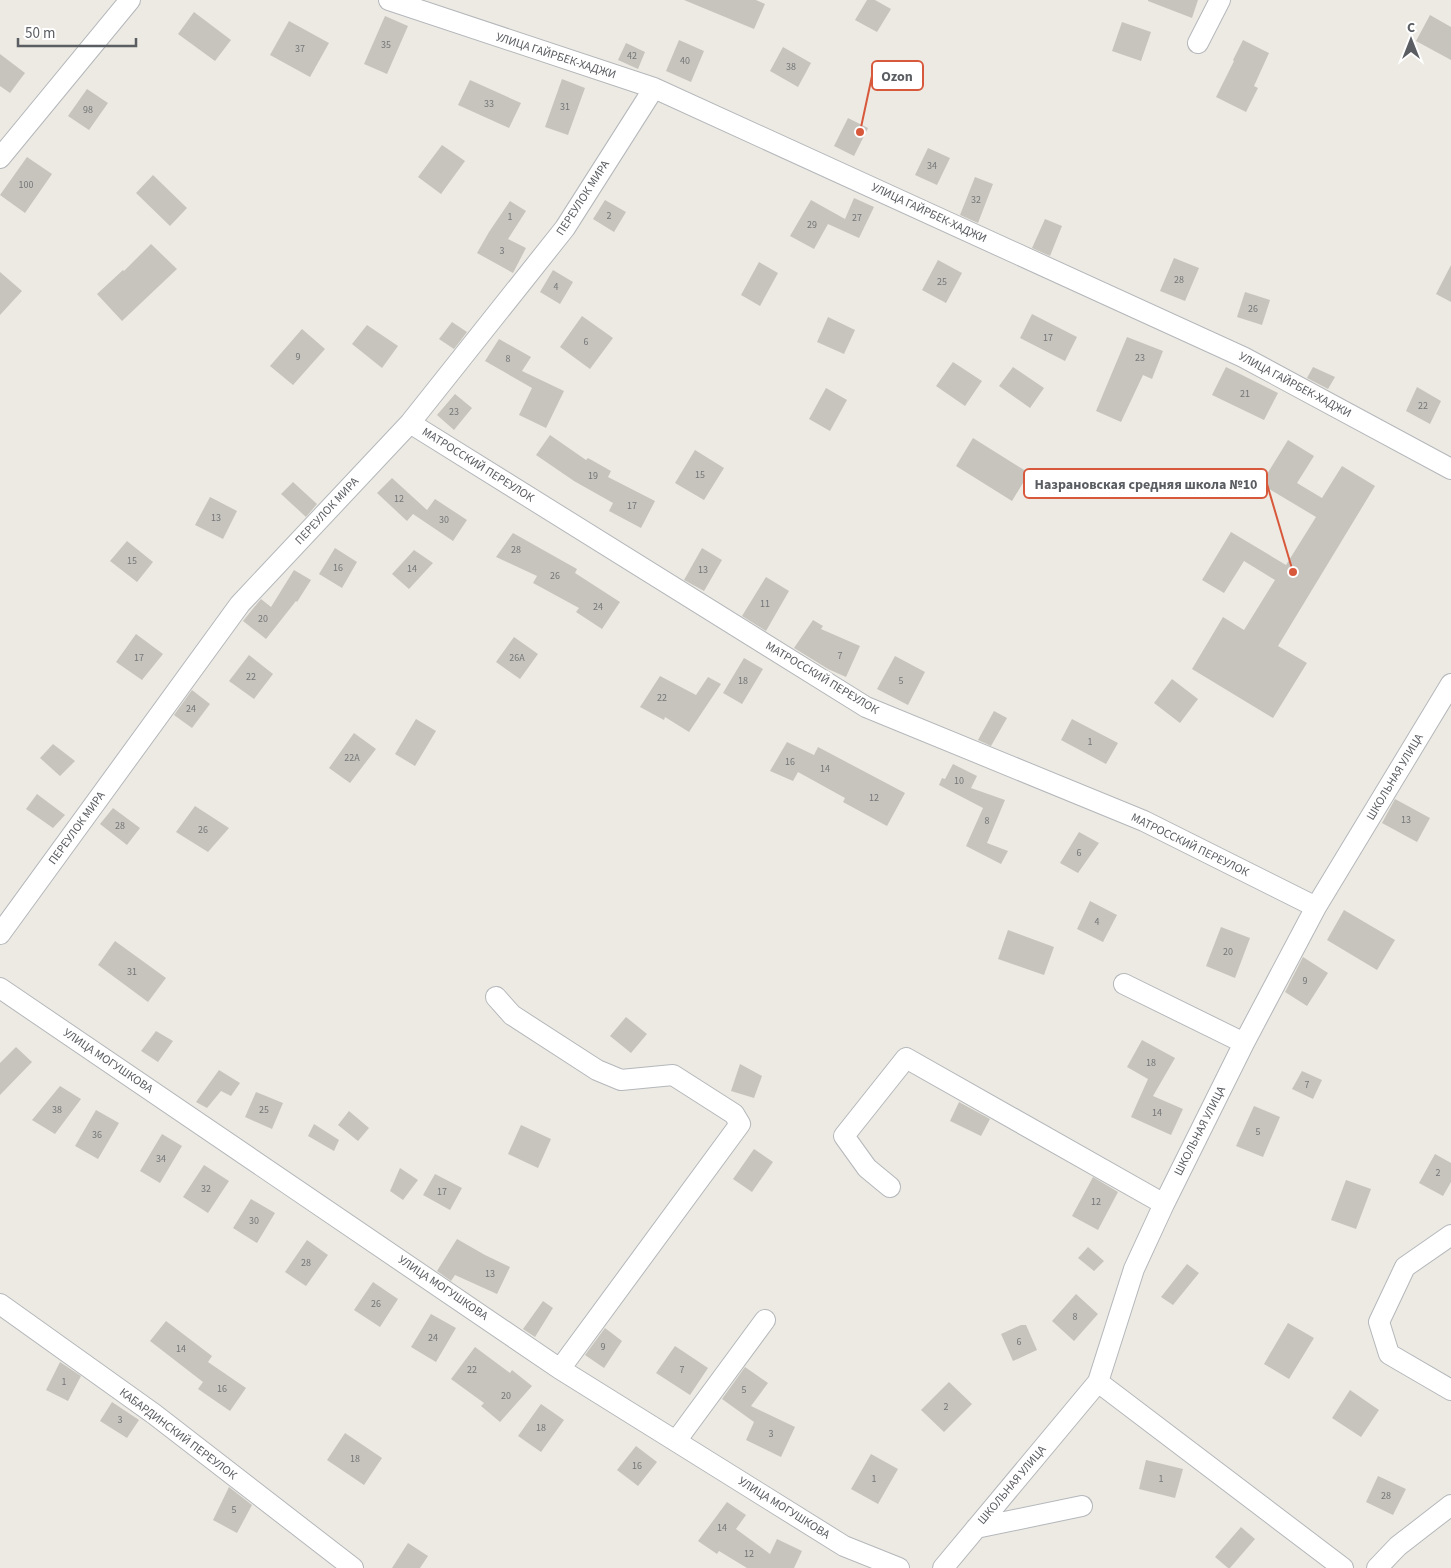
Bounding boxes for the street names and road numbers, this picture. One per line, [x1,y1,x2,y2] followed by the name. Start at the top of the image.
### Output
[494,29,618,83] street label: УЛИЦА ГАЙРБЕК-ХАДЖИ
[552,157,614,239] street label: ПЕРЕУЛОК МИРА
[869,179,989,247] street label: УЛИЦА ГАЙРБЕК-ХАДЖИ
[1236,348,1354,422] street label: УЛИЦА ГАЙРБЕК-ХАДЖИ
[419,424,537,507] street label: МАТРОССКИЙ ПЕРЕУЛОК
[291,473,363,549] street label: ПЕРЕУЛОК МИРА
[762,637,882,719] street label: МАТРОССКИЙ ПЕРЕУЛОК
[1362,730,1428,824] street label: ШКОЛЬНАЯ УЛИЦА
[45,788,110,868] street label: ПЕРЕУЛОК МИРА
[1128,809,1252,881] street label: МАТРОССКИЙ ПЕРЕУЛОК
[60,1025,157,1098] street label: УЛИЦА МОГУШКОВА
[1170,1083,1230,1179] street label: ШКОЛЬНАЯ УЛИЦА
[395,1252,492,1325] street label: УЛИЦА МОГУШКОВА
[116,1384,240,1484] street label: КАБАРДИНСКИЙ ПЕРЕУЛОК
[974,1441,1050,1528] street label: ШКОЛЬНАЯ УЛИЦА
[735,1473,834,1543] street label: УЛИЦА МОГУШКОВА

